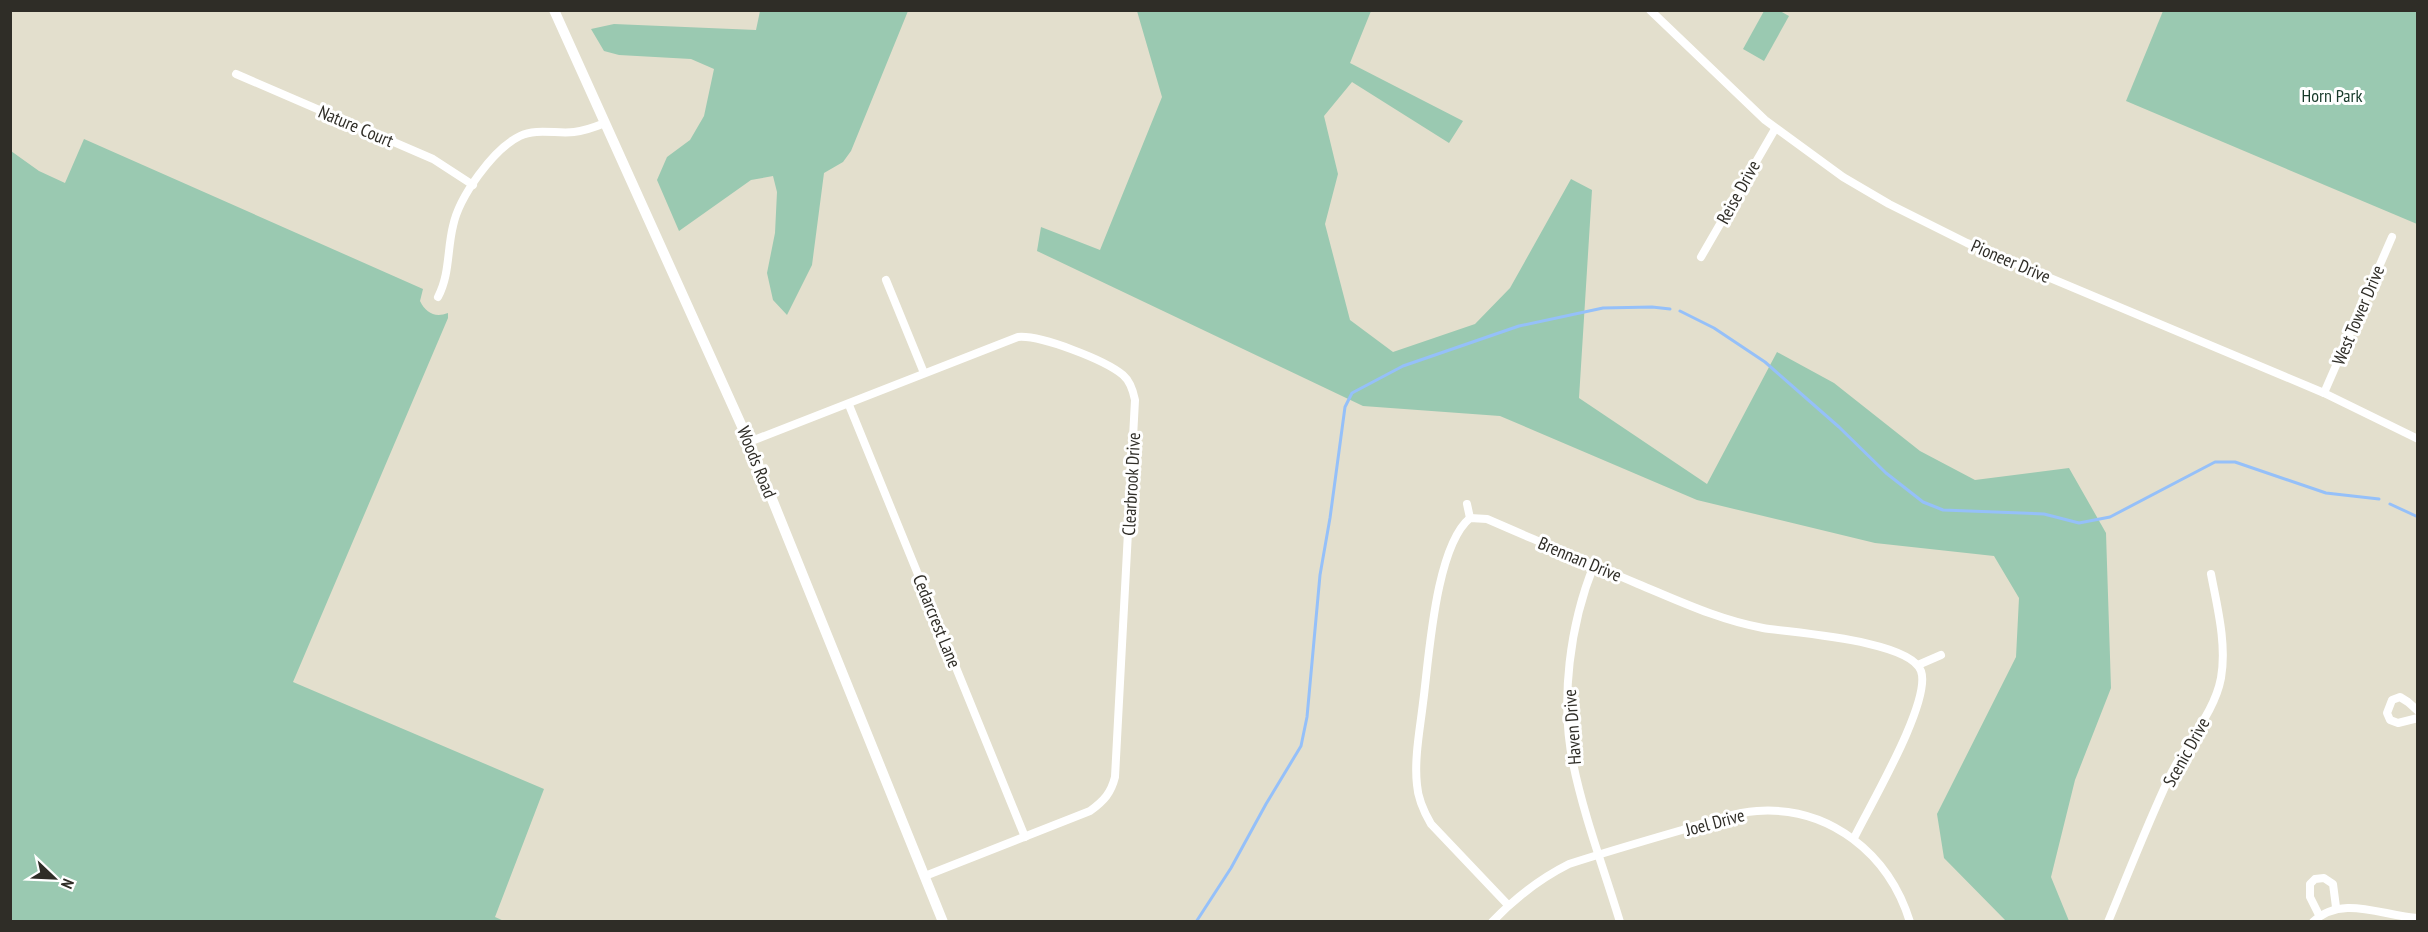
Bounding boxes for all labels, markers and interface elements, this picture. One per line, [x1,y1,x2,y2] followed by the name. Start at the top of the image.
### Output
[2302,84,2362,107] park label: Horn Park
[315,100,397,152] street label: Nature Court
[1711,156,1765,228] street label: Reise Drive
[1968,234,2054,288] street label: Pioneer Drive
[2327,262,2389,368] street label: West Tower Drive
[732,423,782,501] street label: Woods Road
[1117,432,1145,536] street label: Clearbrook Drive
[1535,531,1625,587] street label: Brennan Drive
[908,571,966,671] street label: Cedarcrest Lane
[1558,688,1586,766] street label: Haven Drive
[2158,713,2214,791] street label: Scenic Drive
[1682,803,1747,841] street label: Joel Drive
[24,848,84,908] north arrow
[57,876,79,892] text: N

